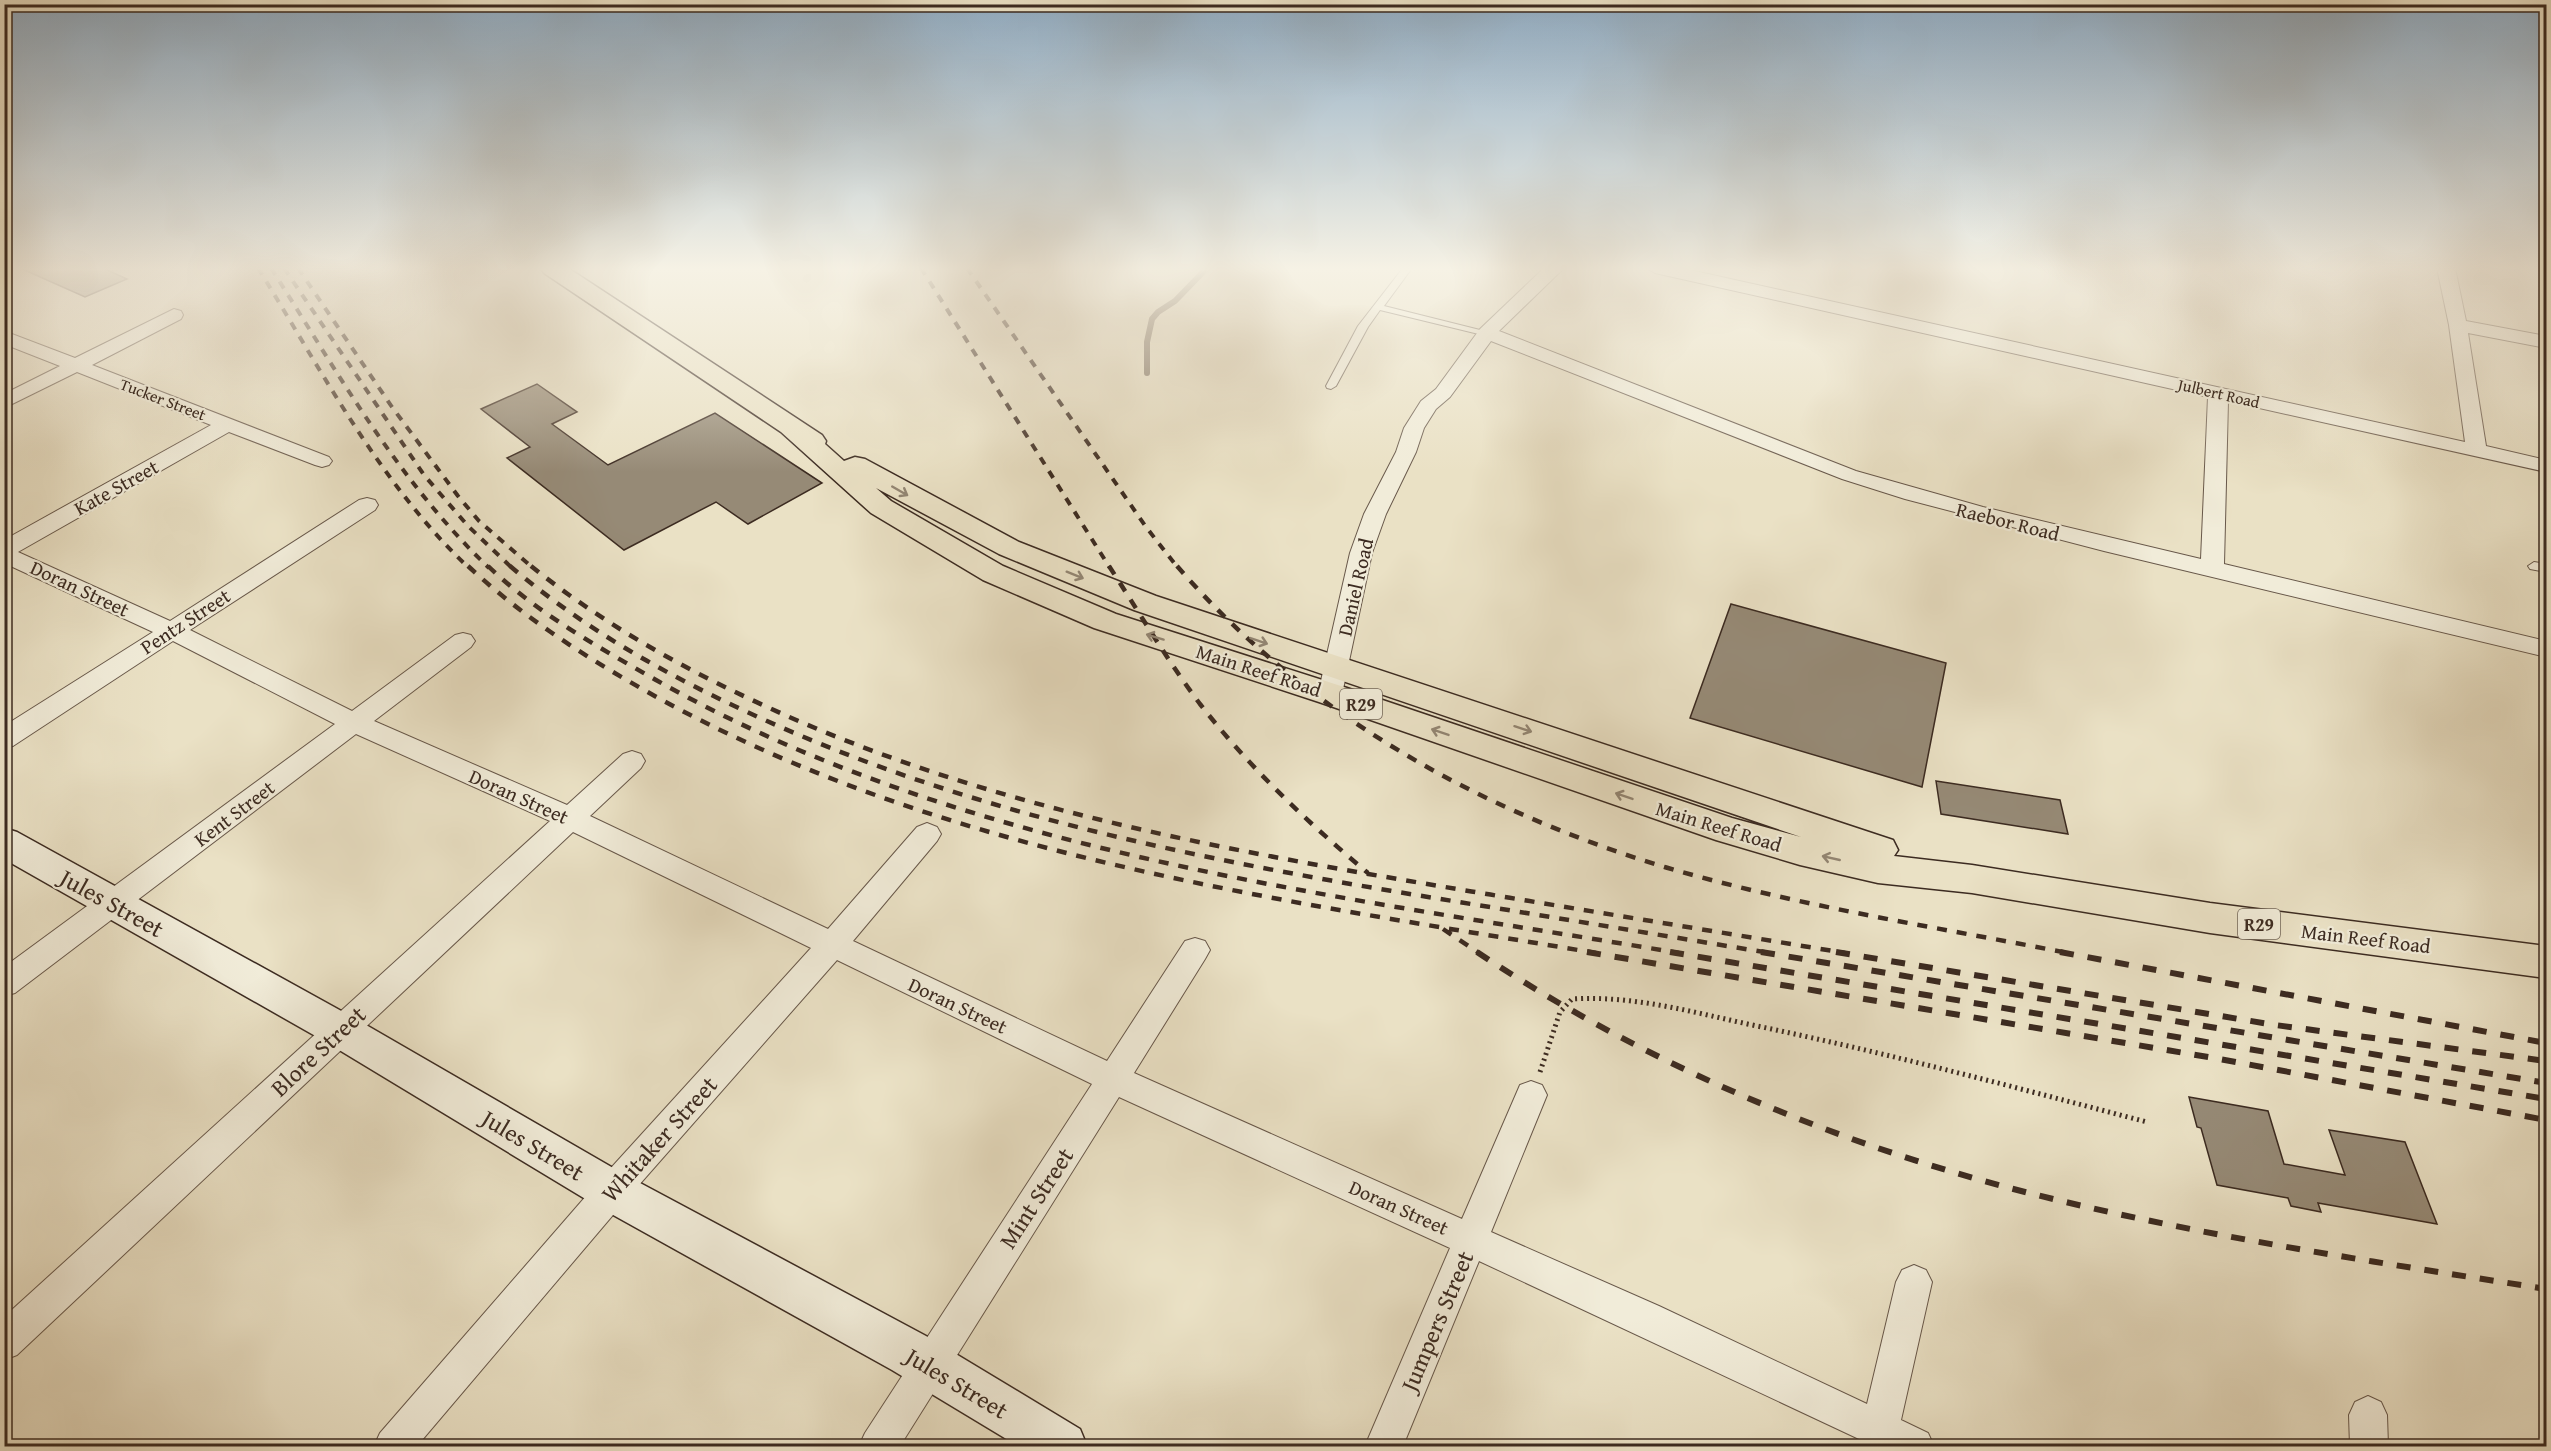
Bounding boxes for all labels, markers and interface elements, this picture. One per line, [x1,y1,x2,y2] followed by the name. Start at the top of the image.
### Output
[2174,371,2263,414] street label: Julbert Road
[117,372,210,427] street label: Tucker Street
[68,452,164,522] street label: Kate Street
[891,485,908,497] one-way arrow
[1953,494,2063,548] street label: Raebor Road
[1330,535,1380,639] street label: Daniel Road
[26,552,134,624] street label: Doran Street
[1065,571,1084,582] one-way arrow
[134,581,236,661] street label: Pentz Street
[1146,630,1165,641] one-way arrow
[1193,636,1326,704] street label: Main Reef Road
[1249,637,1268,648] one-way arrow
[1340,689,1382,719] road number: R29
[1514,724,1533,735] one-way arrow
[1431,725,1450,736] one-way arrow
[465,761,573,831] street label: Doran Street
[188,773,280,853] street label: Kent Street
[1615,789,1634,800] one-way arrow
[1653,793,1786,859] street label: Main Reef Road
[1822,852,1841,863] one-way arrow
[51,859,171,946] street label: Jules Street
[2238,909,2280,939] road number: R29
[2300,916,2433,960] street label: Main Reef Road
[904,969,1012,1041] street label: Doran Street
[262,997,374,1105] street label: Blore Street
[593,1068,726,1210] street label: Whitaker Street
[473,1099,591,1190] street label: Jules Street
[990,1140,1082,1255] street label: Mint Street
[1345,1172,1453,1242] street label: Doran Street
[1390,1245,1483,1400] street label: Jumpers Street
[897,1337,1015,1428] street label: Jules Street

